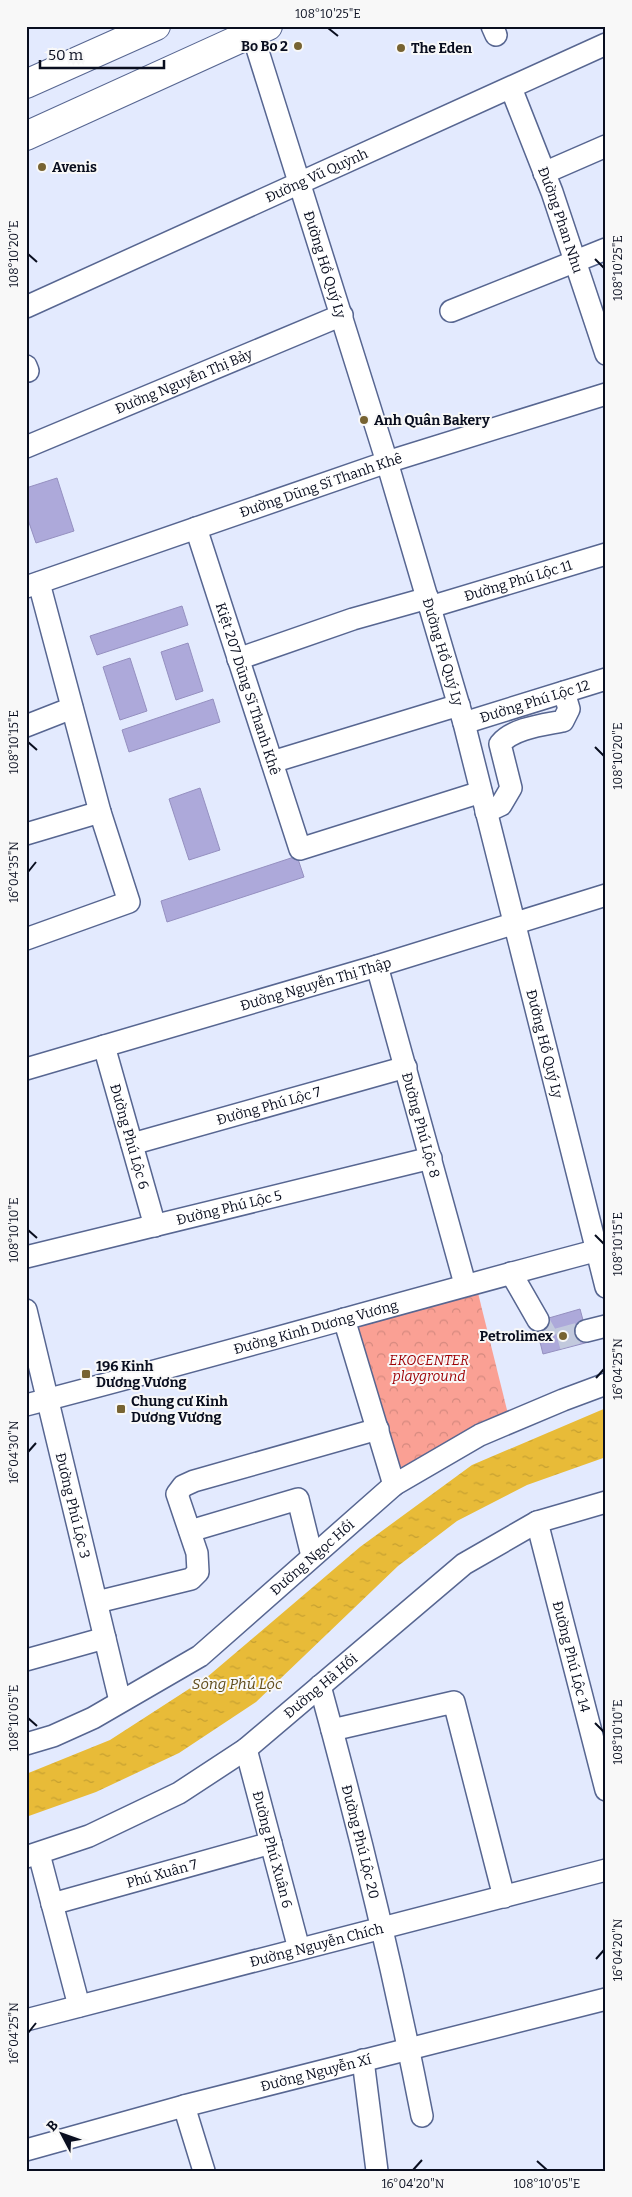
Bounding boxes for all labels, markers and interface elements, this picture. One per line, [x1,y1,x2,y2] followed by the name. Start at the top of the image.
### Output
[295,7,361,21] text: 108°10'25"E
[40,38,164,70] scale bar
[241,38,288,55] place label: Bo Bo 2
[292,40,304,52] marker: Bo Bo 2
[411,40,472,57] place label: The Eden
[395,42,407,54] marker: The Eden
[48,46,84,64] text: 50 m
[263,145,371,206] street label: Đường Vũ Quỳnh
[52,159,97,176] place label: Avenis
[36,161,48,173] marker: Avenis
[534,165,586,276] street label: Đường Phan Nhu
[300,209,349,321] street label: Đường Hồ Quý Ly
[7,221,21,287] text: 108°10'20"E
[611,235,625,301] text: 108°10'25"E
[113,345,256,418] street label: Đường Nguyễn Thị Bảy
[374,412,490,429] place label: Anh Quân Bakery
[358,414,370,426] marker: Anh Quân Bakery
[238,450,404,521] street label: Đường Dũng Sĩ Thanh Khê
[462,557,574,605] street label: Đường Phú Lộc 11
[419,596,467,709] street label: Đường Hồ Quý Ly
[212,601,283,777] street label: Kiệt 207 Dũng Sĩ Thanh Khê
[478,677,592,727] street label: Đường Phú Lộc 12
[7,710,21,774] text: 108°10'15"E
[611,723,625,789] text: 108°10'20"E
[7,841,21,903] text: 16°04'35"N
[238,954,393,1015] street label: Đường Nguyễn Thị Thập
[522,988,566,1101] street label: Đường Hồ Quý Ly
[398,1070,443,1180] street label: Đường Phú Lộc 8
[106,1082,152,1191] street label: Đường Phú Lộc 6
[215,1083,323,1129] street label: Đường Phú Lộc 7
[175,1187,284,1229] street label: Đường Phú Lộc 5
[7,1197,21,1263] text: 108°10'10"E
[611,1212,625,1276] text: 108°10'15"E
[232,1297,400,1358] street label: Đường Kinh Dương Vương
[480,1328,553,1345] place label: Petrolimex
[557,1330,569,1342] marker: Petrolimex
[611,1338,625,1400] text: 16°04'25"N
[389,1352,469,1385] park label: EKOCENTER playground
[96,1358,187,1391] place label: 196 Kinh Dương Vương
[80,1368,92,1380] marker: 196 Kinh Dương Vương
[131,1393,228,1426] place label: Chung cư Kinh Dương Vương
[115,1403,127,1415] marker: Chung cư Kinh Dương Vương
[7,1420,21,1484] text: 16°04'30"N
[52,1451,93,1560] street label: Đường Phú Lộc 3
[267,1516,358,1599] street label: Đường Ngọc Hồi
[549,1599,594,1714] street label: Đường Phú Lộc 14
[281,1650,361,1722] street label: Đường Hà Hồi
[192,1675,283,1693] water label: Sông Phú Lộc
[7,1685,21,1751] text: 108°10'05"E
[611,1699,625,1765] text: 108°10'10"E
[338,1783,383,1901] street label: Đường Phú Lộc 20
[249,1789,296,1910] street label: Đường Phú Xuân 6
[125,1856,199,1892] street label: Phú Xuân 7
[611,1918,625,1981] text: 16°04'20"N
[248,1920,385,1971] street label: Đường Nguyễn Chích
[7,2002,21,2064] text: 16°04'25"N
[259,2051,374,2095] street label: Đường Nguyễn Xí
[38,2110,88,2160] north arrow
[43,2117,62,2135] text: B
[382,2177,445,2191] text: 16°04'20"N
[514,2177,580,2191] text: 108°10'05"E

